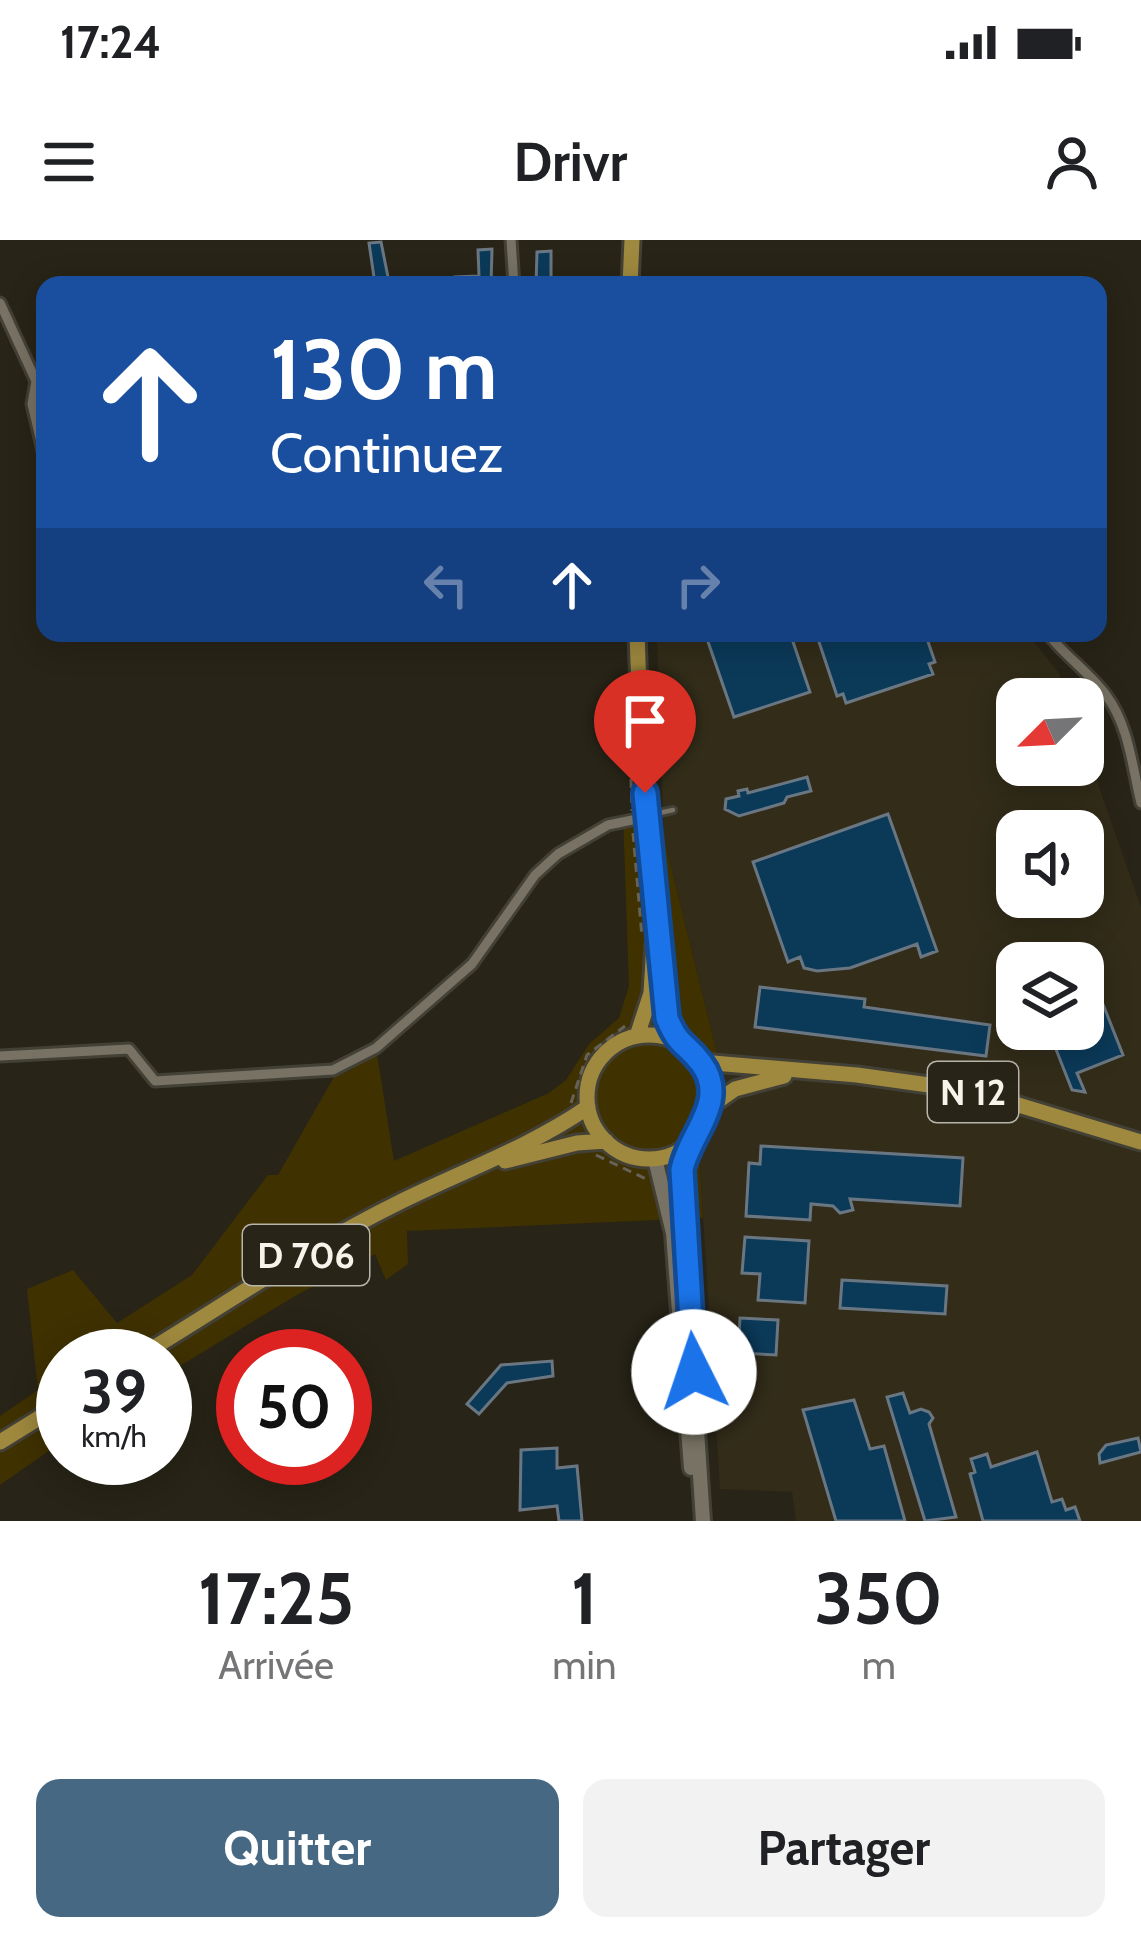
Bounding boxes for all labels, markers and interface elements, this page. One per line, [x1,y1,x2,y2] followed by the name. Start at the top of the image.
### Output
[60,15,161,69] text: 17:24
[36,129,102,195] icon: menu
[514,129,627,195] text: Drivr
[1039,129,1105,195] icon: person
[270,318,497,420] text: 130 m
[72,324,228,480] icon: ahead
[270,420,503,486] text: Continuez
[413,552,479,618] icon: left
[539,552,605,618] icon: ahead
[665,552,731,618] icon: right
[594,670,696,793] pin
[996,678,1104,786] north arrow
[996,678,1104,1050] map controls
[612,688,678,754] icon: arrive
[996,810,1104,918] button: sound
[996,942,1104,1050] button: layers
[928,1062,1018,1122] road number: N 12
[243,1225,369,1285] road number: D 706
[631,1309,757,1435] position arrow
[216,1329,372,1485] speed limit sign: 50
[81,1355,147,1428] text: 39
[81,1418,147,1455] text: km/h
[198,1555,354,1642] text: 17:25
[571,1555,598,1642] text: 1
[815,1555,943,1642] text: 350
[218,1641,334,1689] text: Arrivée
[552,1641,617,1689] text: min
[862,1641,896,1689] text: m
[36,1779,559,1917] button: Quitter
[583,1779,1105,1917] button: Partager

